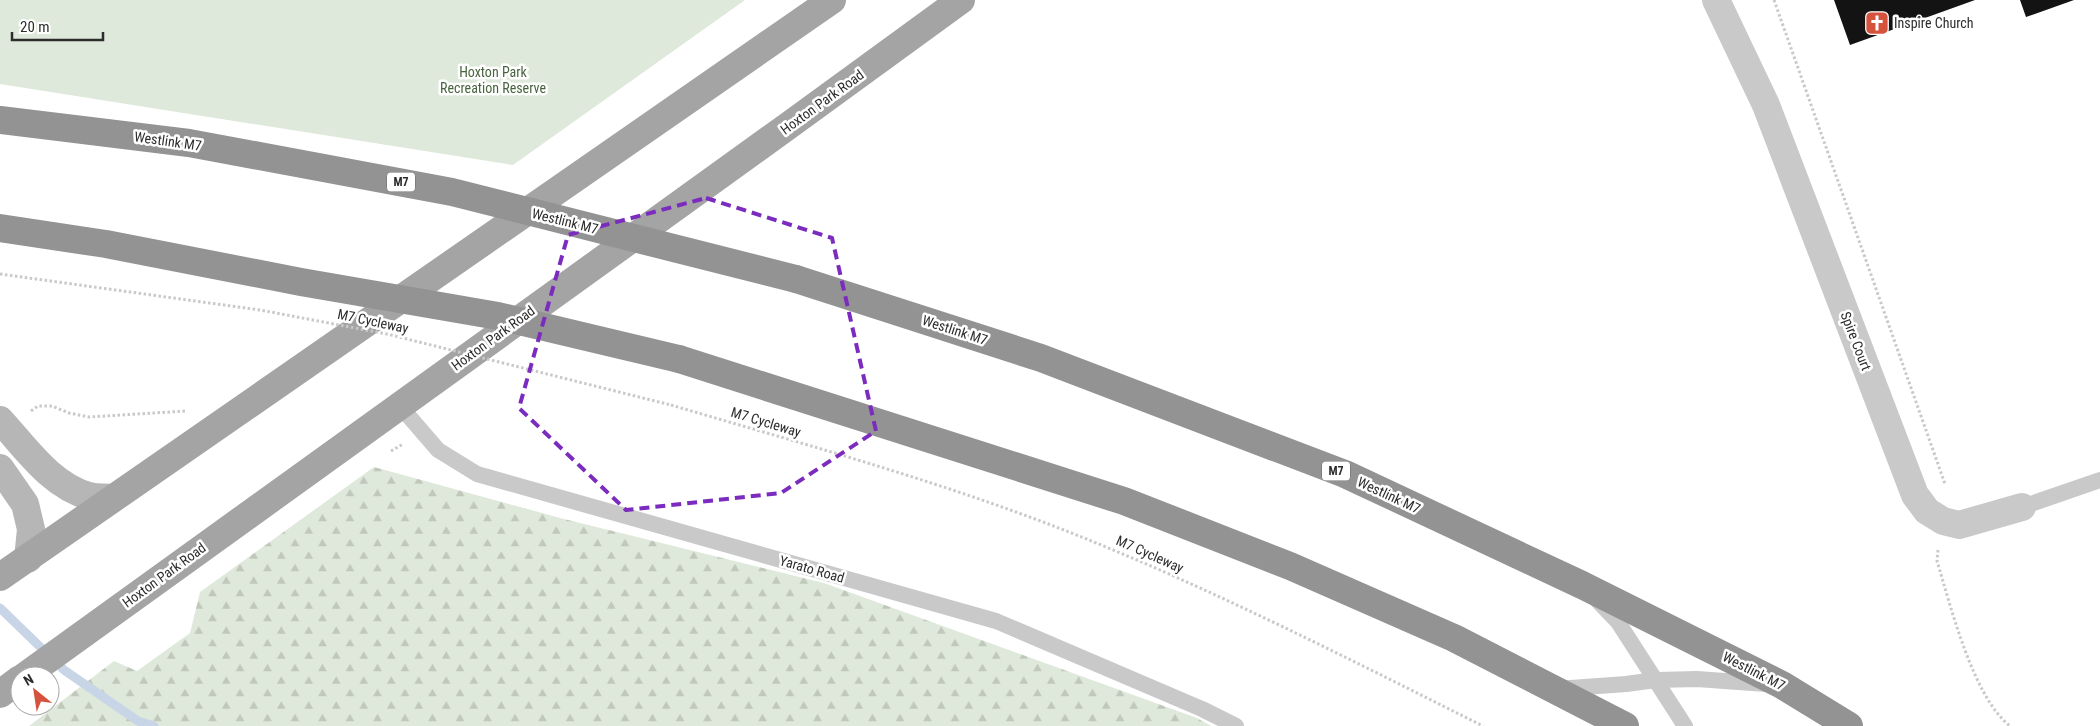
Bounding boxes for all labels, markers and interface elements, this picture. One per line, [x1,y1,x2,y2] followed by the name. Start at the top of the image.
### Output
[12,10,104,42] scale bar
[1864,10,1890,36] church icon: Inspire Church
[1894,15,1974,31] place label: Inspire Church
[20,18,50,36] text: 20 m
[440,64,546,96] park label: Hoxton Park Recreation Reserve
[777,66,867,138] street label: Hoxton Park Road
[133,128,203,154] street label: Westlink M7
[387,172,415,192] road number: M7
[530,205,600,237] street label: Westlink M7
[448,302,538,374] street label: Hoxton Park Road
[336,306,410,336] street label: M7 Cycleway
[1837,309,1875,373] street label: Spire Court
[920,312,990,348] street label: Westlink M7
[729,404,803,440] street label: M7 Cycleway
[1322,462,1350,481] road number: M7
[1355,473,1423,517] street label: Westlink M7
[1114,532,1186,576] street label: M7 Cycleway
[119,539,209,611] street label: Hoxton Park Road
[778,552,846,586] street label: Yarato Road
[1720,648,1788,694] street label: Westlink M7
[10,666,60,716] north arrow
[21,671,36,689] text: N

